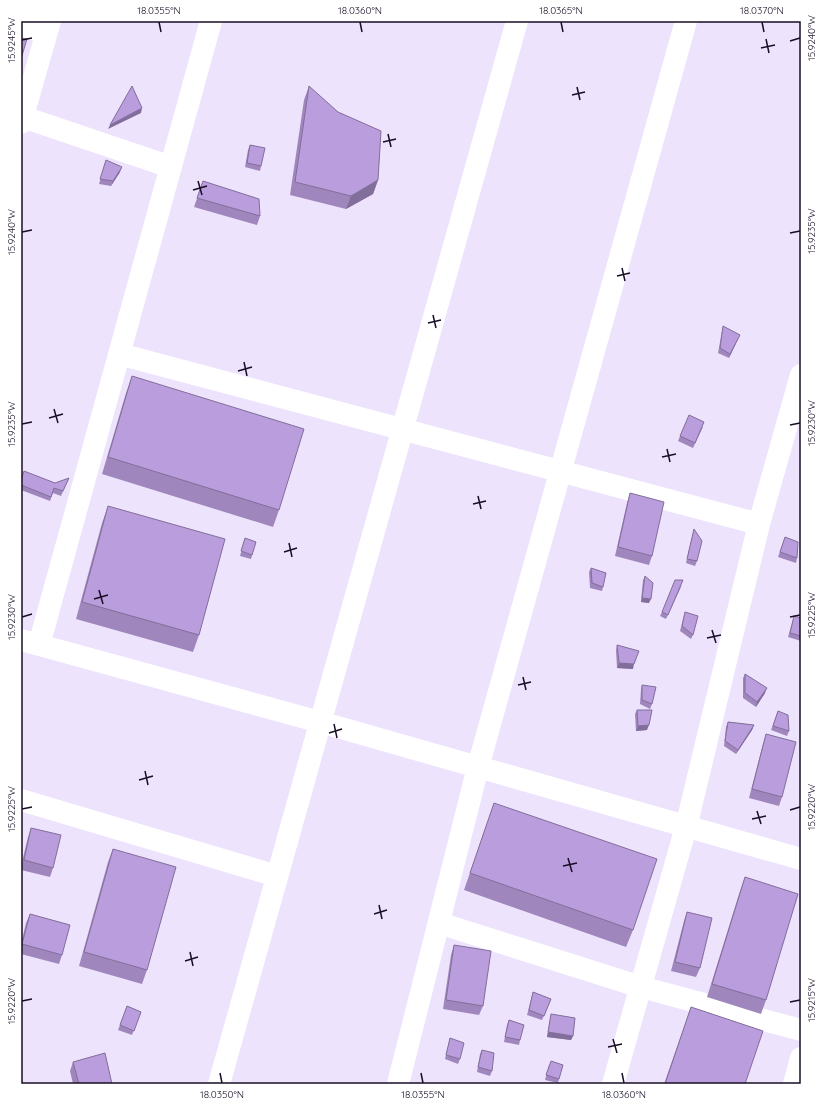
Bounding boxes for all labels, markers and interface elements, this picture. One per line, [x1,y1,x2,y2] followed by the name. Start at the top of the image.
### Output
[137,4,181,17] text: 18.0355°N
[338,4,382,17] text: 18.0360°N
[539,4,583,17] text: 18.0365°N
[740,4,784,17] text: 18.0370°N
[805,15,818,61] text: 15.9240°W
[5,17,18,63] text: 15.9245°W
[805,208,818,254] text: 15.9235°W
[5,209,18,255] text: 15.9240°W
[805,400,818,446] text: 15.9230°W
[5,401,18,447] text: 15.9235°W
[805,592,818,638] text: 15.9225°W
[5,594,18,640] text: 15.9230°W
[805,784,818,830] text: 15.9220°W
[5,786,18,832] text: 15.9225°W
[5,978,18,1024] text: 15.9220°W
[805,978,818,1022] text: 15.9215°W
[200,1088,244,1101] text: 18.0350°N
[401,1088,445,1101] text: 18.0355°N
[602,1088,646,1101] text: 18.0360°N

